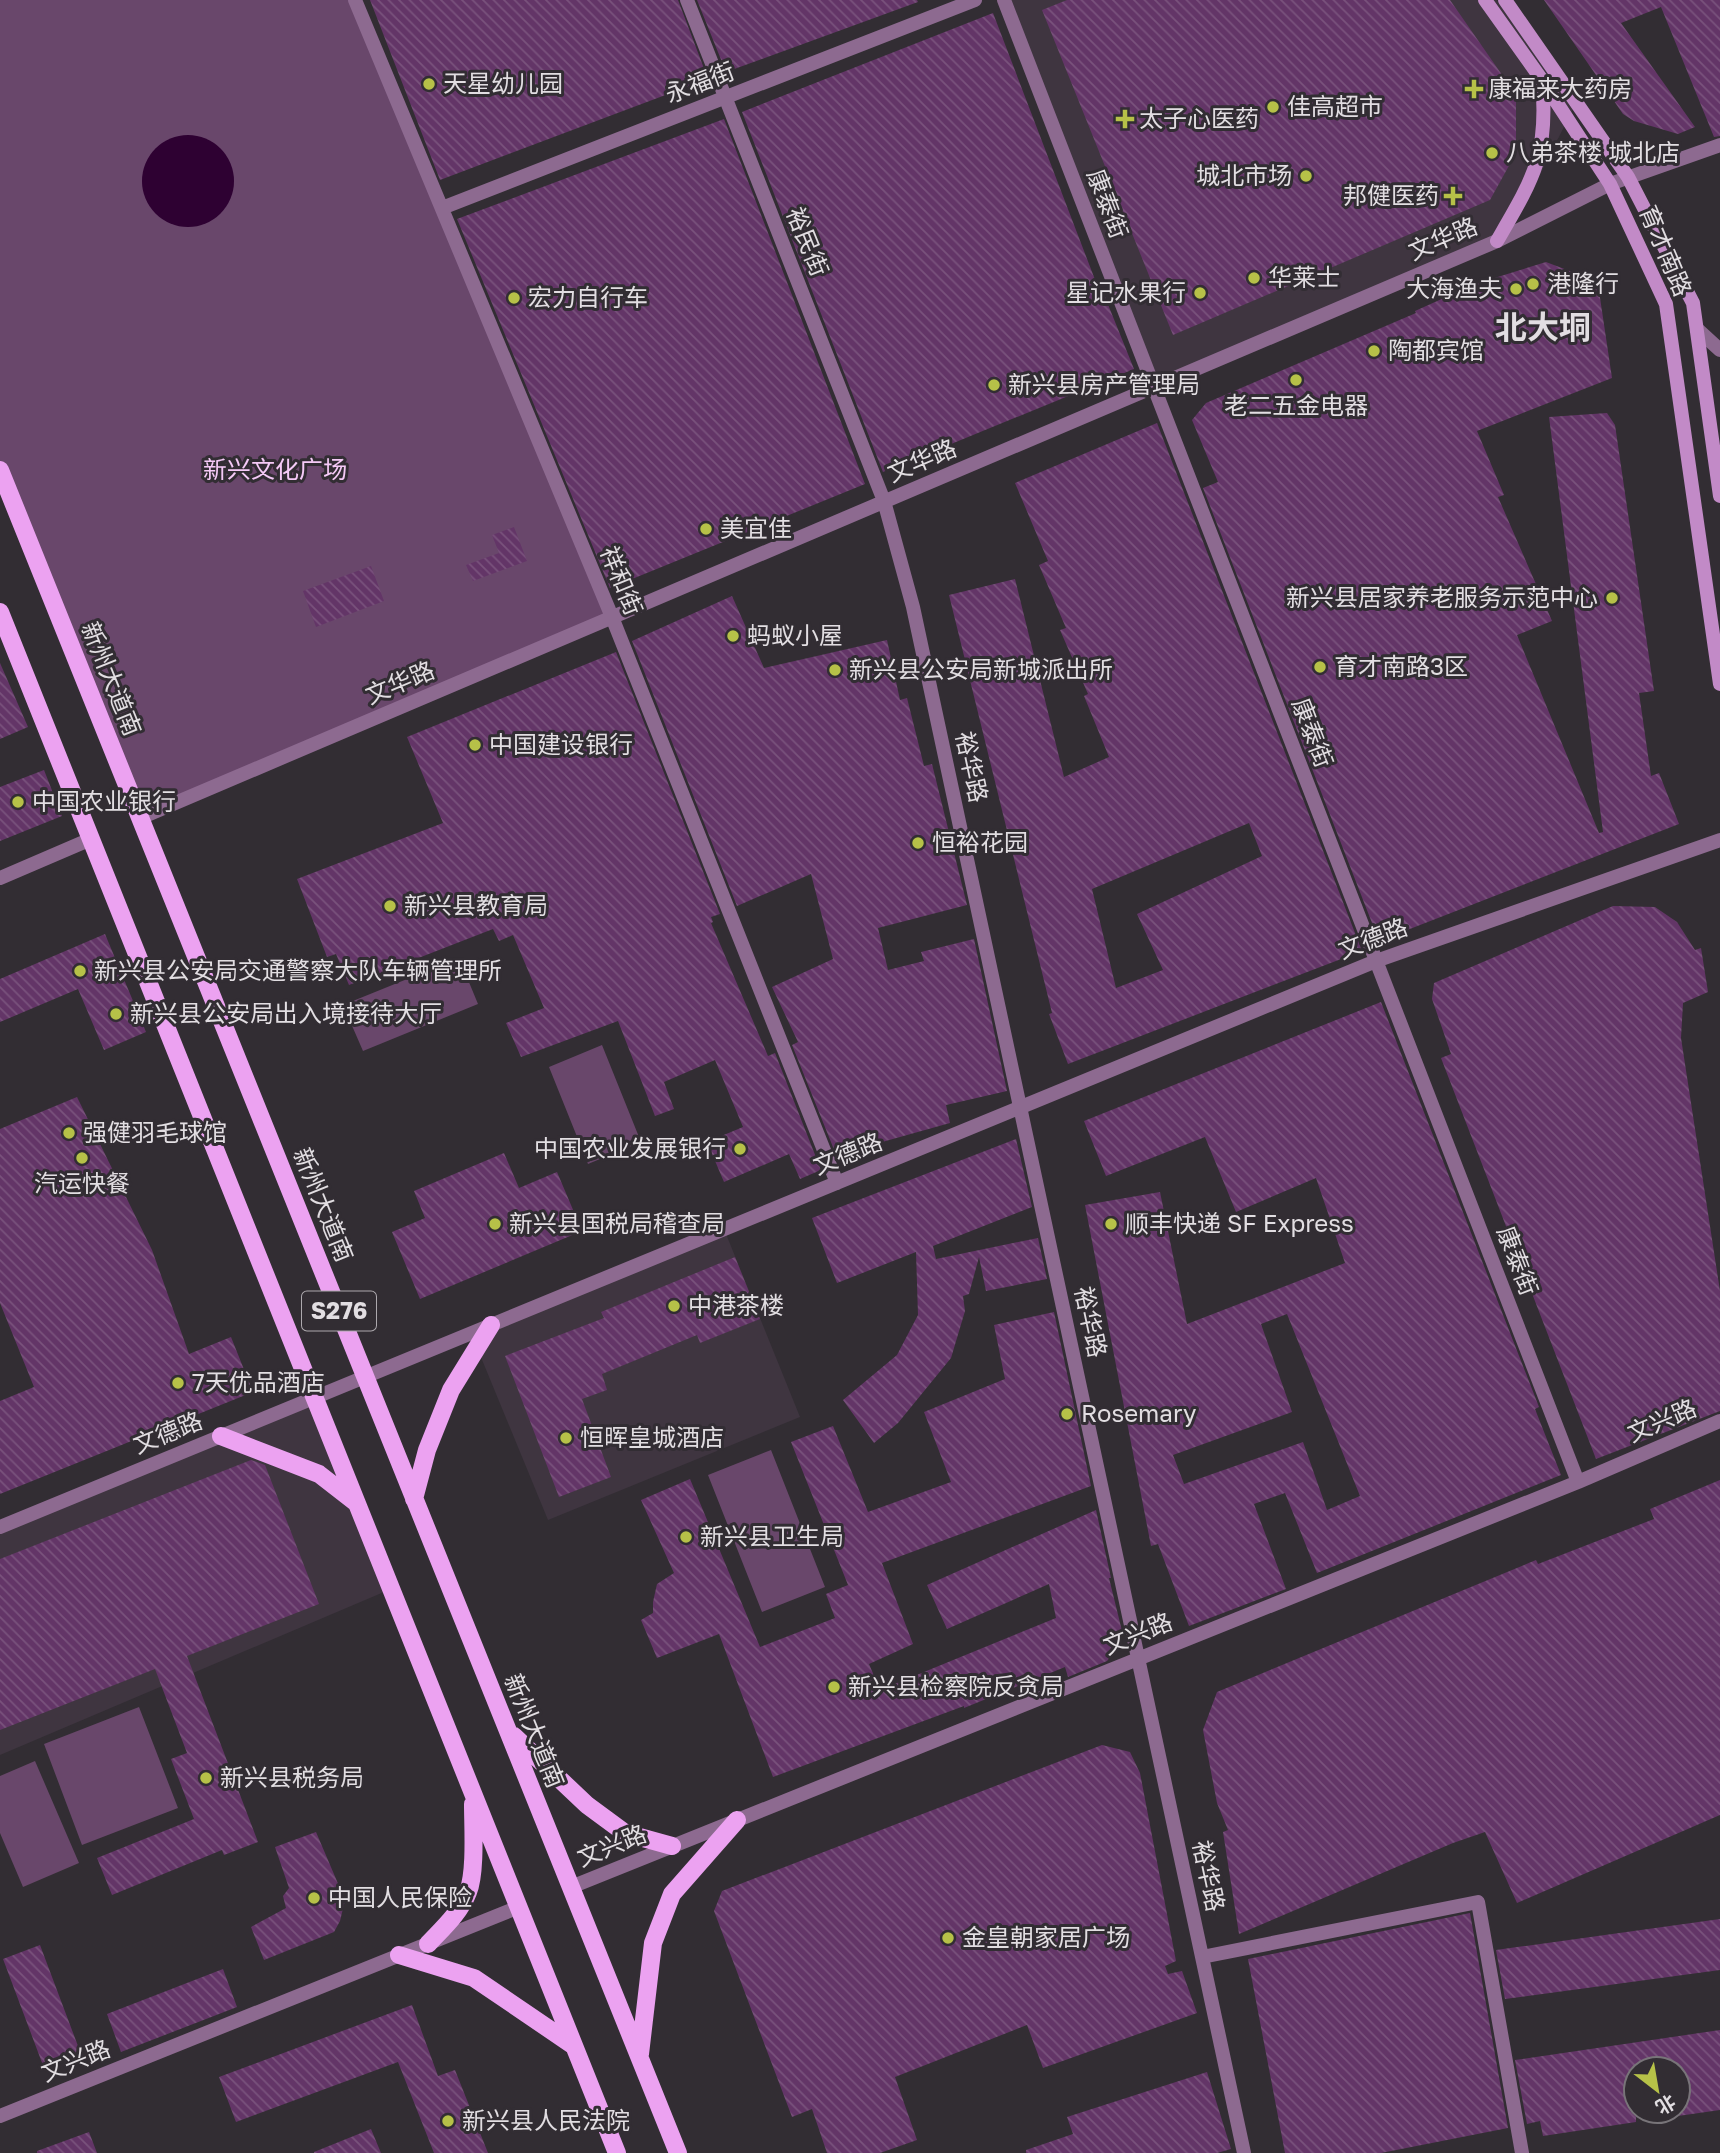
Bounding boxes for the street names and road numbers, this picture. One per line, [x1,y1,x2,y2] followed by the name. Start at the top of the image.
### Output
[661,55,738,108] street label: 永福街
[1082,165,1135,242] street label: 康泰街
[1634,201,1698,300] street label: 育才南路
[781,203,835,280] street label: 裕民街
[1404,210,1481,265] street label: 文华路
[883,432,960,487] street label: 文华路
[595,542,649,619] street label: 祥和街
[76,617,148,740] street label: 新州大道南
[361,654,438,709] street label: 文华路
[1287,694,1340,771] street label: 康泰街
[951,728,994,805] street label: 裕华路
[1334,911,1411,964] street label: 文德路
[809,1126,886,1180] street label: 文德路
[288,1143,360,1266] street label: 新州大道南
[1492,1222,1545,1299] street label: 康泰街
[1070,1283,1113,1360] street label: 裕华路
[302,1292,376,1330] road number: S276
[1623,1392,1700,1447] street label: 文兴路
[129,1405,206,1459] street label: 文德路
[1099,1606,1176,1660] street label: 文兴路
[499,1669,571,1792] street label: 新州大道南
[573,1818,650,1872] street label: 文兴路
[1188,1837,1231,1914] street label: 裕华路
[37,2033,114,2087] street label: 文兴路

